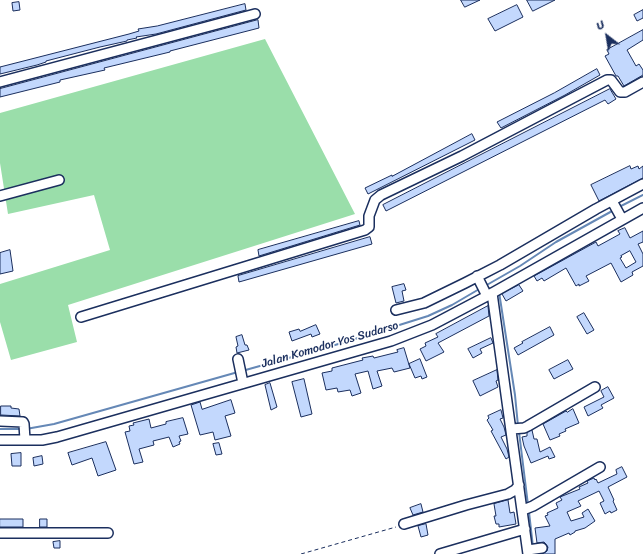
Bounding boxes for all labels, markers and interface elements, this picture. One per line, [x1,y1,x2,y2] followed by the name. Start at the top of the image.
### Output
[593,15,609,35] text: U
[587,16,627,56] north arrow
[260,319,400,371] street label: Jalan Komodor Yos Sudarso

